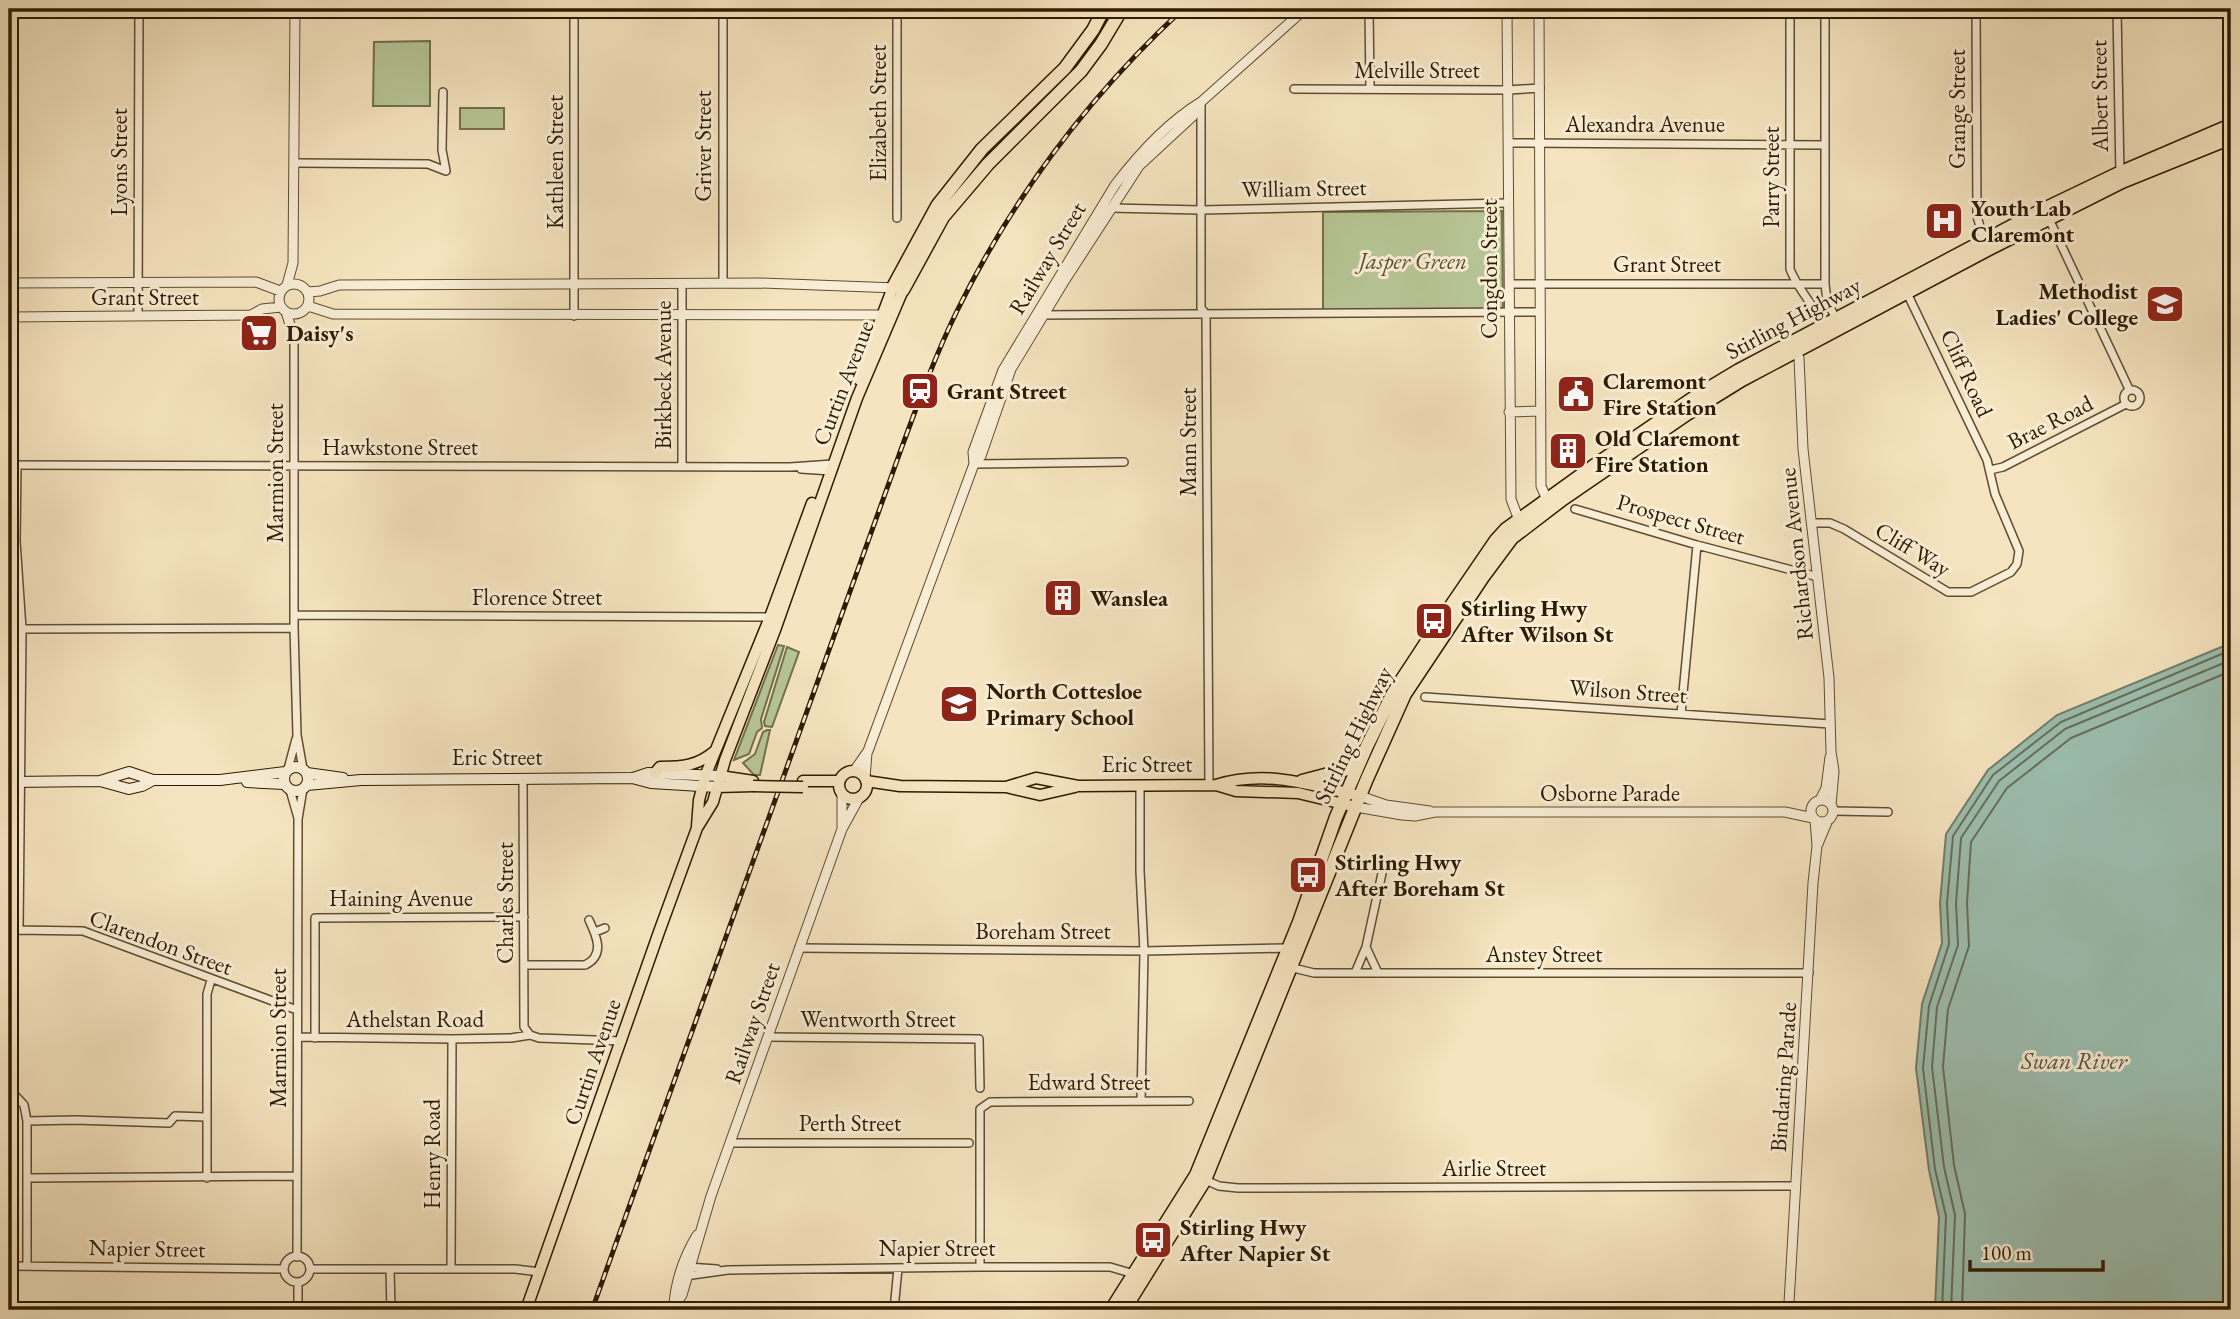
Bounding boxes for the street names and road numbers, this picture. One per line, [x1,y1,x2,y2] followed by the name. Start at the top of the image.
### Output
[2083,39,2115,153] street label: Albert Street
[863,44,893,182] street label: Elizabeth Street
[1942,48,1972,169] street label: Grange Street
[1354,55,1481,85] street label: Melville Street
[688,90,718,202] street label: Griver Street
[540,94,570,229] street label: Kathleen Street
[104,107,134,216] street label: Lyons Street
[1564,109,1725,139] street label: Alexandra Avenue
[1756,126,1786,228] street label: Parry Street
[1241,172,1368,204] street label: William Street
[1002,195,1093,320] street label: Railway Street
[1474,198,1504,339] street label: Congdon Street
[1613,249,1722,279] street label: Grant Street
[1720,269,1867,366] street label: Stirling Highway
[91,282,200,312] street label: Grant Street
[648,300,678,449] street label: Birkbeck Avenue
[805,316,881,450] street label: Curtin Avenue
[1934,324,2000,422] street label: Cliff Road
[1173,387,1203,496] street label: Mann Street
[2002,388,2098,456] street label: Brae Road
[260,403,290,543] street label: Marmion Street
[322,432,479,462] street label: Hawkstone Street
[1772,466,1820,642] street label: Richardson Avenue
[1614,486,1749,552] street label: Prospect Street
[1870,515,1957,584] street label: Cliff Way
[472,582,603,612] street label: Florence Street
[1307,661,1400,809] street label: Stirling Highway
[1568,672,1689,710] street label: Wilson Street
[452,742,543,772] street label: Eric Street
[1102,749,1193,779] street label: Eric Street
[1540,778,1680,808] street label: Osborne Parade
[490,841,520,964] street label: Charles Street
[329,883,473,913] street label: Haining Avenue
[85,902,237,982] street label: Clarendon Street
[975,916,1112,946] street label: Boreham Street
[1485,939,1603,969] street label: Anstey Street
[717,958,787,1088] street label: Railway Street
[263,968,293,1108] street label: Marmion Street
[556,995,628,1129] street label: Curtin Avenue
[1763,1001,1803,1153] street label: Bindaring Parade
[345,1004,484,1034] street label: Athelstan Road
[800,1004,957,1034] street label: Wentworth Street
[1027,1067,1151,1097] street label: Edward Street
[417,1099,447,1209] street label: Henry Road
[799,1108,902,1138] street label: Perth Street
[1441,1153,1547,1183] street label: Airlie Street
[88,1232,206,1264] street label: Napier Street
[879,1233,996,1263] street label: Napier Street

